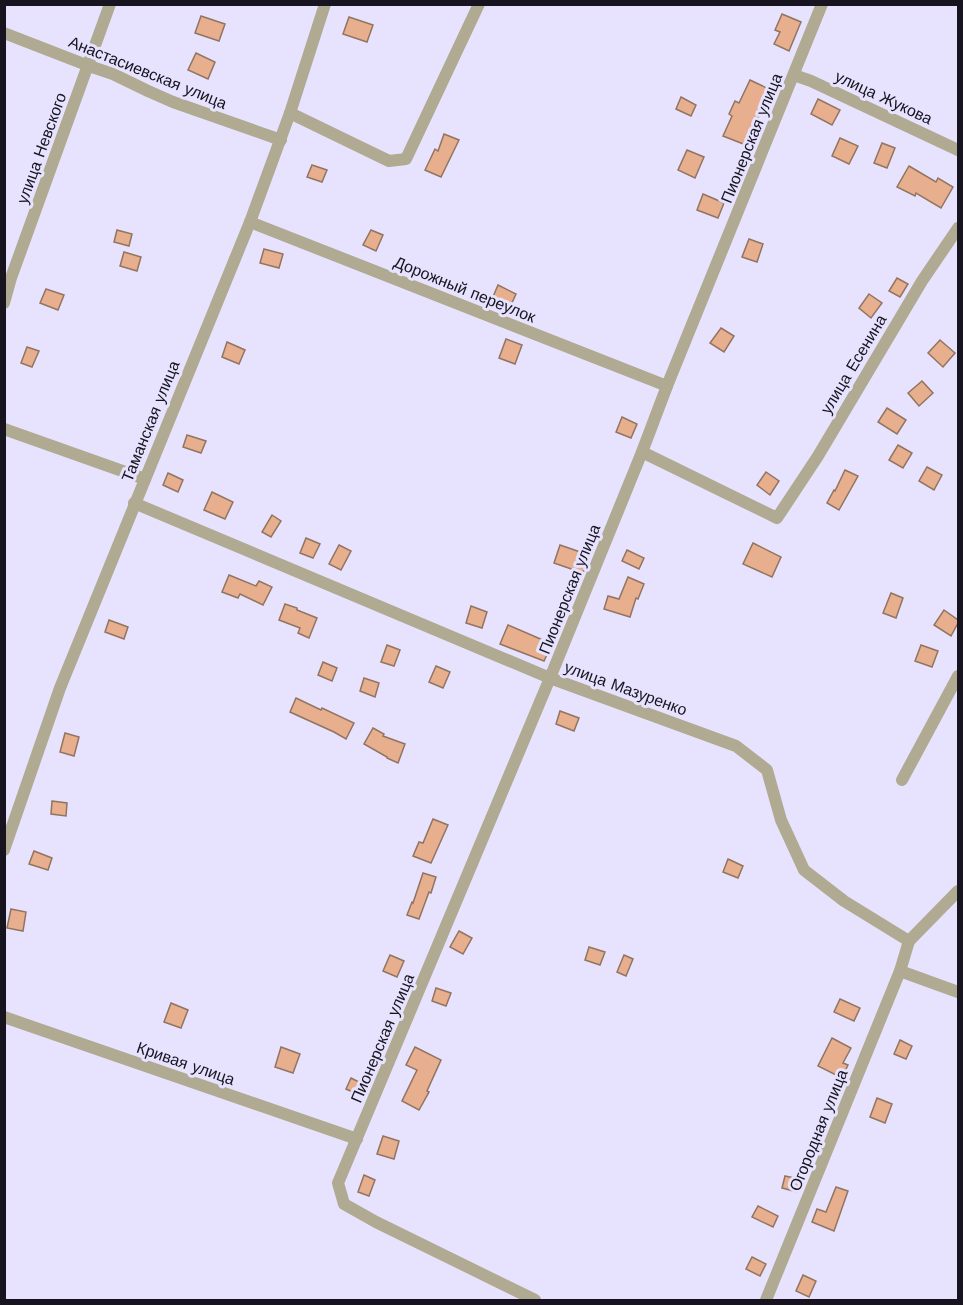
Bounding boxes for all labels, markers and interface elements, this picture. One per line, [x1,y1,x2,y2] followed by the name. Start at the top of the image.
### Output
[66,32,230,113] street label: Анастасиевская улица
[832,67,936,128] street label: улица Жукова
[717,70,786,206] street label: Пионерская улица
[13,90,70,206] street label: улица Невского
[391,252,539,327] street label: Дорожный переулок
[816,311,891,417] street label: улица Есенина
[117,358,183,485] street label: Таманская улица
[535,521,604,657] street label: Пионерская улица
[562,657,690,720] street label: улица Мазуренко
[347,971,418,1106] street label: Пионерская улица
[134,1038,237,1089] street label: Кривая улица
[785,1067,852,1194] street label: Огородная улица

